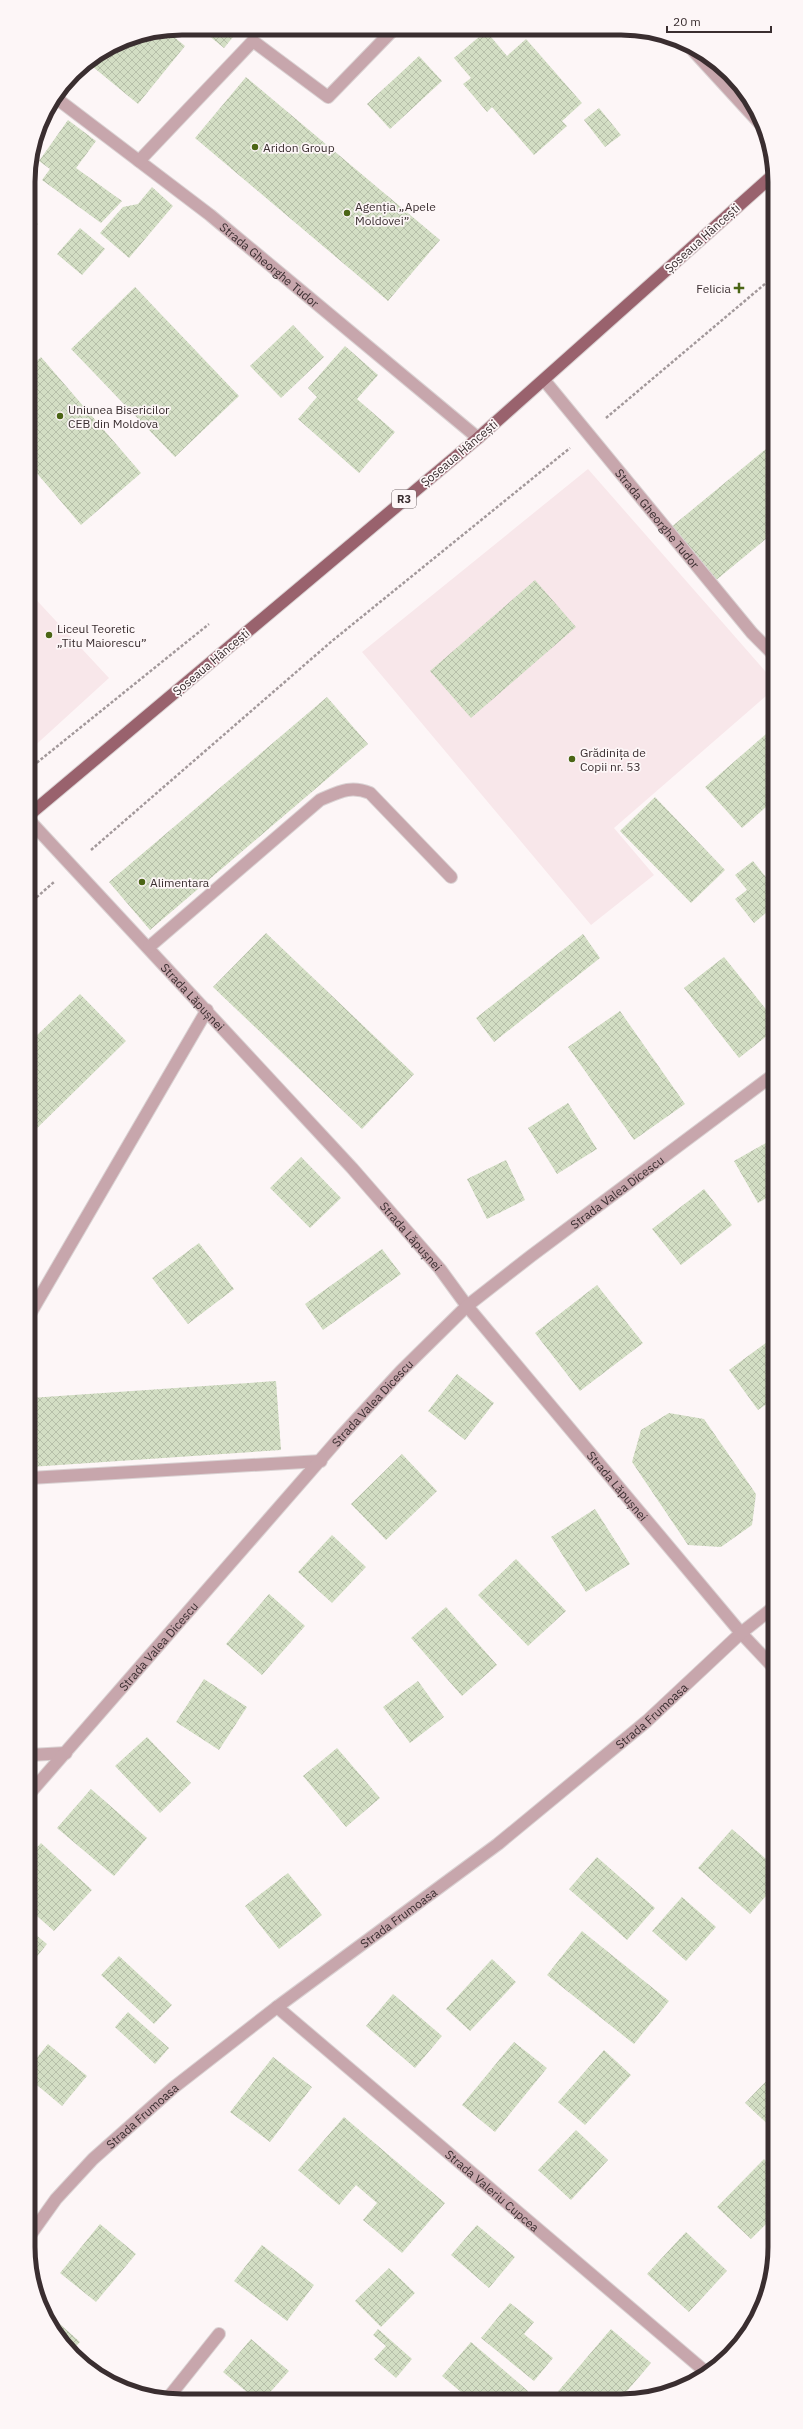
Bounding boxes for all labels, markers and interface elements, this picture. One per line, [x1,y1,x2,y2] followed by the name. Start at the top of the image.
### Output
[667,8,771,34] scale bar
[673,14,701,29] text: 20 m
[263,140,335,155] place label: Aridon Group
[250,142,260,152] marker: Aridon Group
[355,199,436,228] place label: Agenția „Apele Moldovei”
[661,200,743,276] street label: Șoseaua Hâncești
[342,208,352,218] marker: Agenția „Apele Moldovei”
[217,219,323,311] street label: Strada Gheorghe Tudor
[696,281,732,296] place label: Felicia
[734,283,744,293] marker: Felicia
[68,402,170,431] place label: Uniunea Bisericilor CEB din Moldova
[55,411,65,421] marker: Uniunea Bisericilor CEB din Moldova
[417,416,501,490] street label: Șoseaua Hâncești
[612,465,703,572] street label: Strada Gheorghe Tudor
[392,490,416,508] road number: R3
[57,621,147,650] place label: Liceul Teoretic „Titu Maiorescu”
[169,625,253,699] street label: Șoseaua Hâncești
[44,630,54,640] marker: Liceul Teoretic „Titu Maiorescu”
[580,745,646,774] place label: Grădinița de Copii nr. 53
[567,754,577,764] marker: Grădinița de Copii nr. 53
[150,875,210,890] place label: Alimentara
[137,877,147,887] marker: Alimentara
[158,960,228,1034] street label: Strada Lăpușnei
[567,1152,667,1232] street label: Strada Valea Dicescu
[377,1198,445,1274] street label: Strada Lăpușnei
[328,1356,416,1449] street label: Strada Valea Dicescu
[584,1448,651,1524] street label: Strada Lăpușnei
[115,1598,201,1694] street label: Strada Valea Dicescu
[612,1679,691,1752] street label: Strada Frumoasa
[357,1884,440,1951] street label: Strada Frumoasa
[103,2079,182,2152] street label: Strada Frumoasa
[442,2146,543,2235] street label: Strada Valeriu Cupcea

